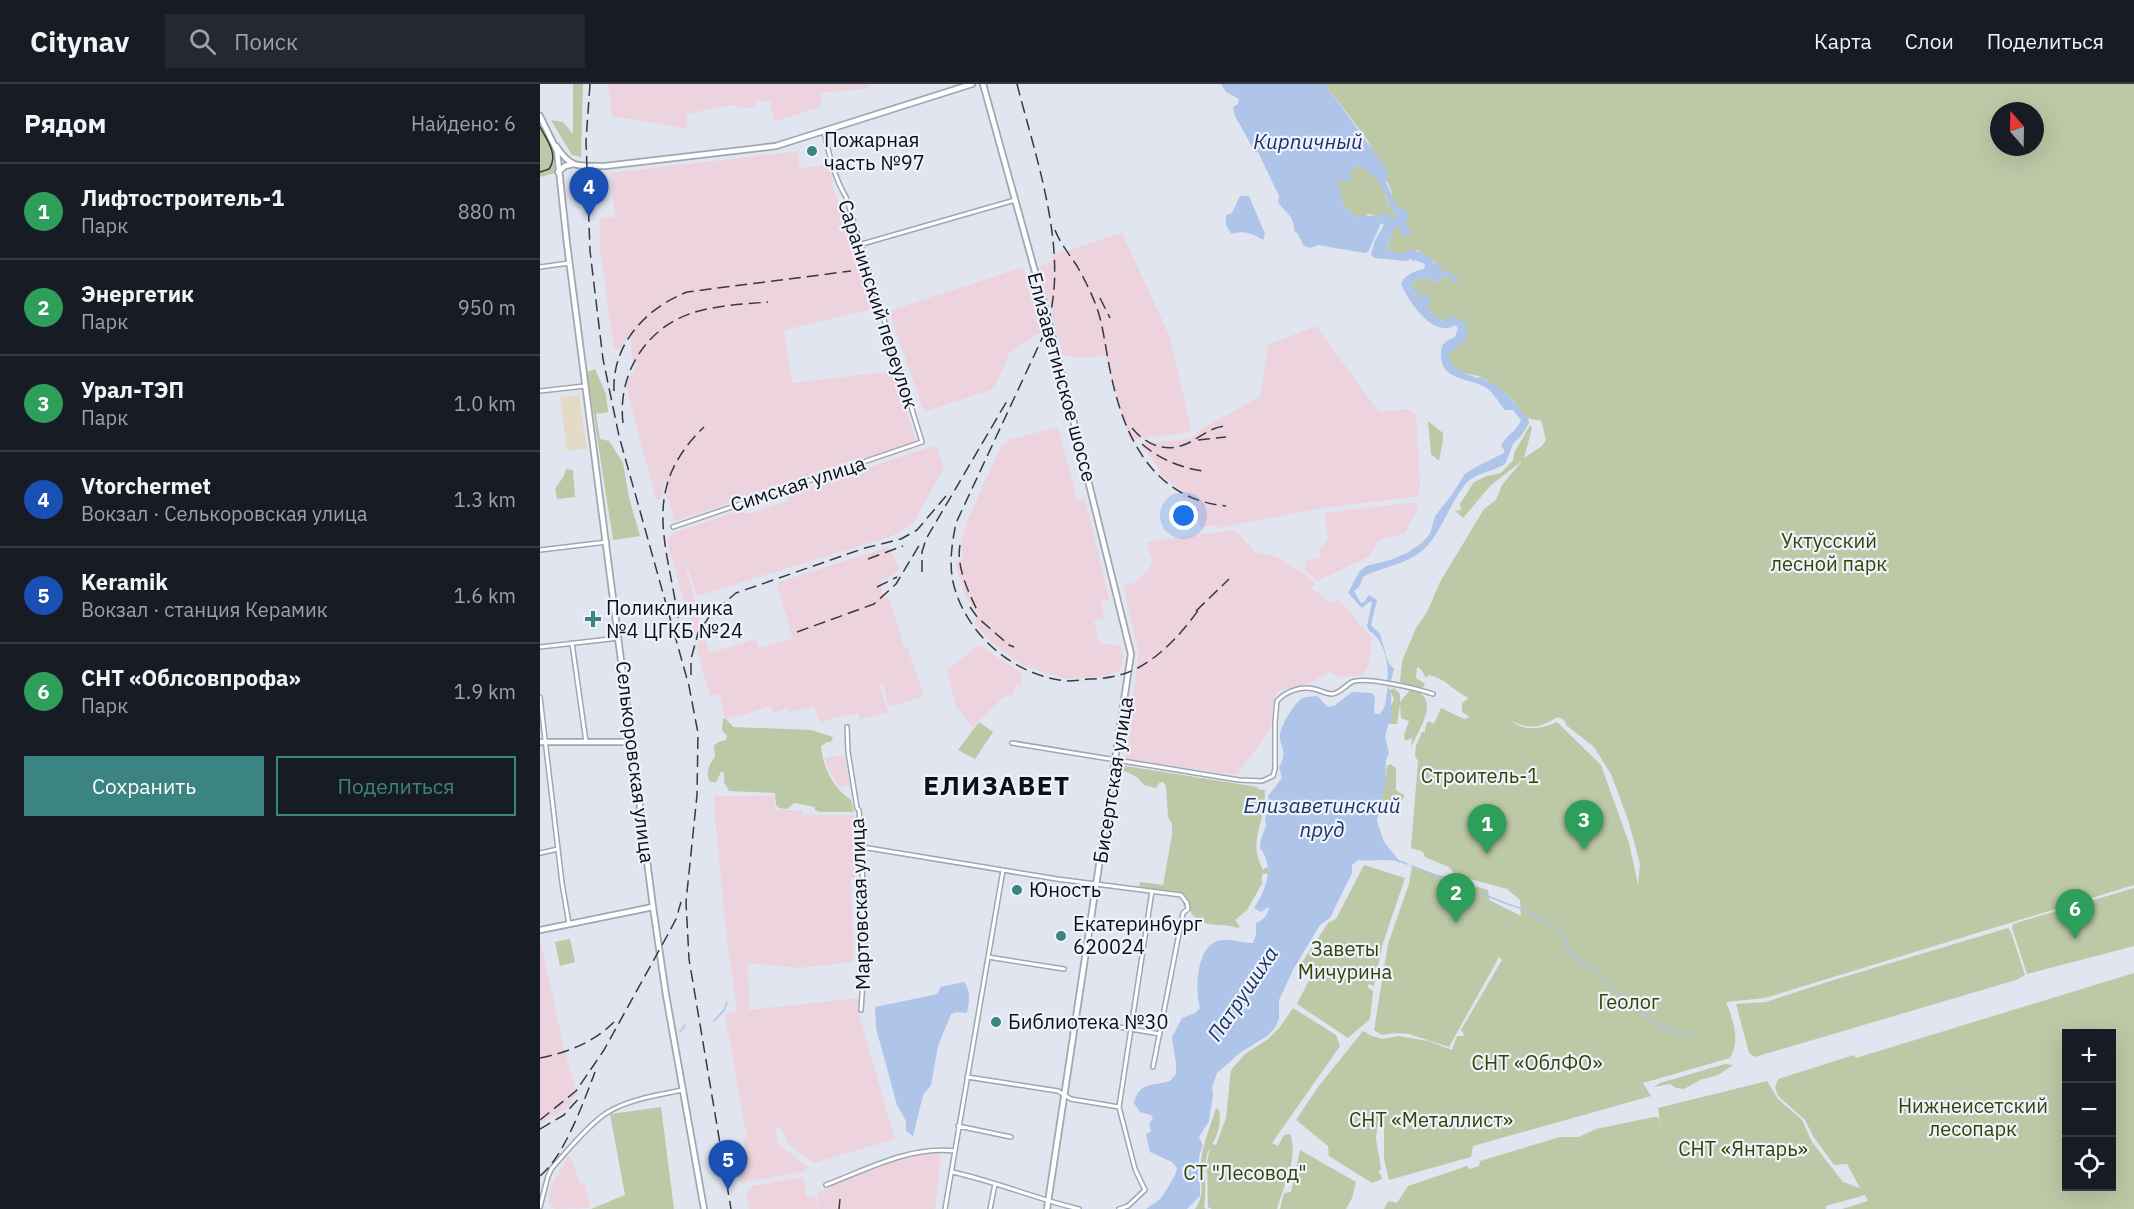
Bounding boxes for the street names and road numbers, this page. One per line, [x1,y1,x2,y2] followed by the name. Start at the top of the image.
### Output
[832,196,925,412] street label: Саранинский переулок
[1022,269,1103,485] street label: Елизаветинское шоссе
[727,449,869,518] street label: Симская улица
[610,659,661,865] street label: Селькоровская улица
[1086,694,1139,865] street label: Бисертская улица
[843,817,876,991] street label: Мартовская улица

